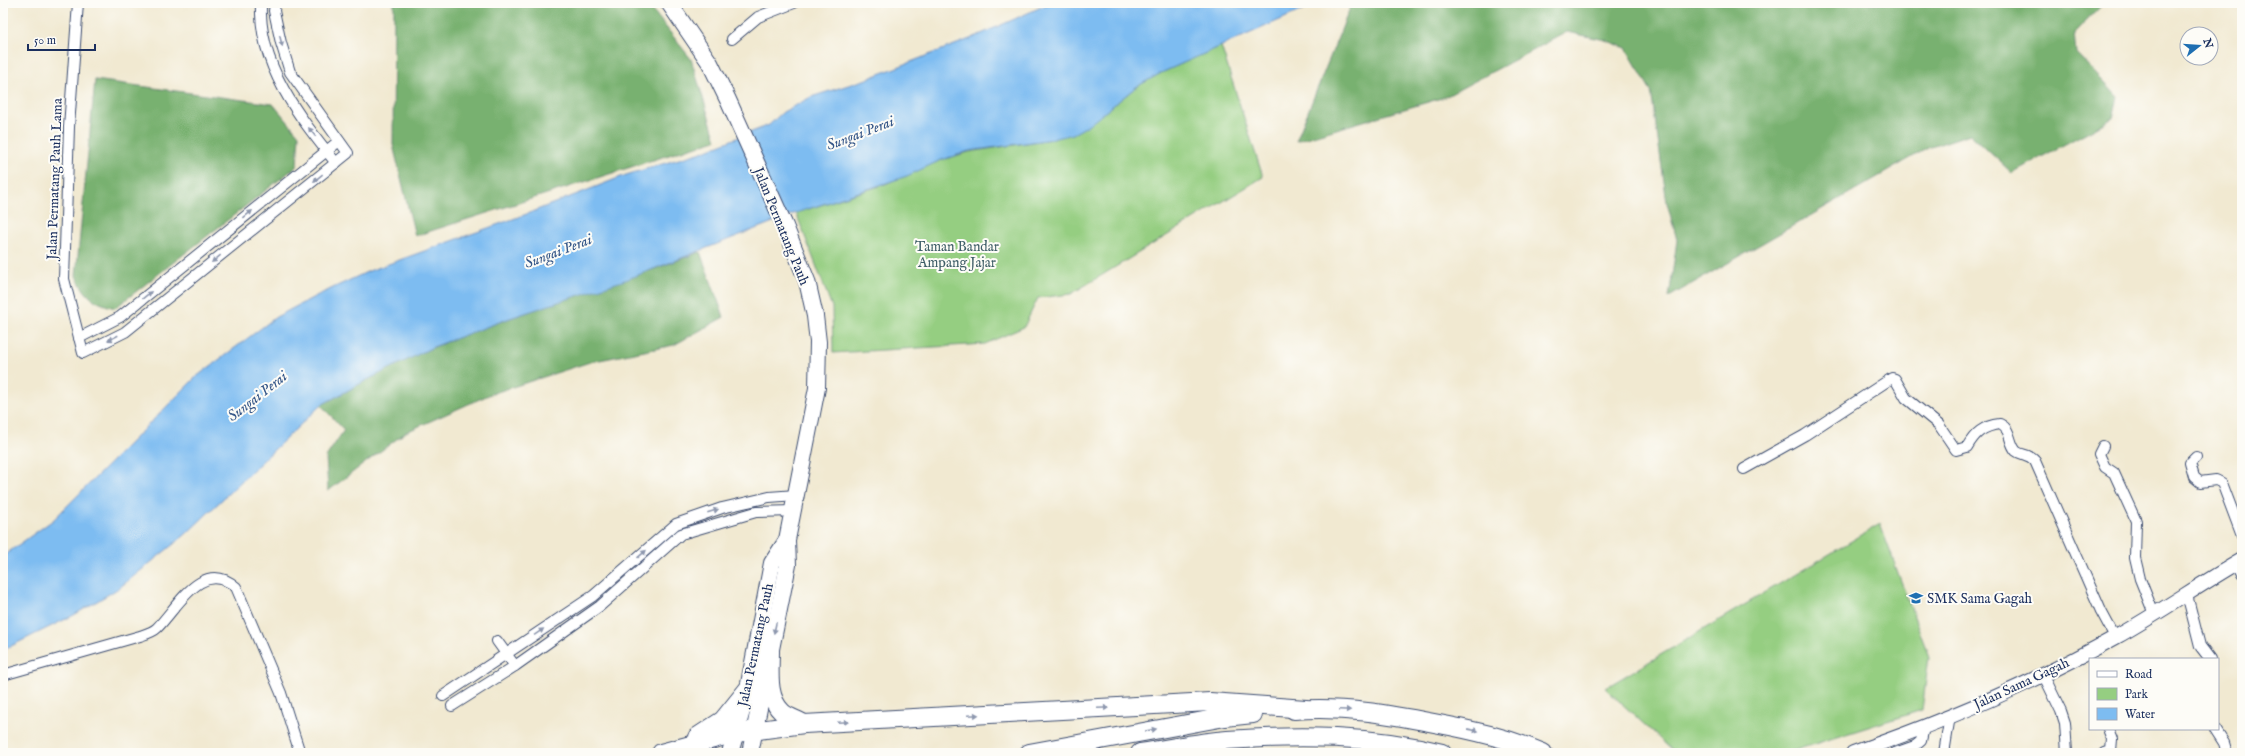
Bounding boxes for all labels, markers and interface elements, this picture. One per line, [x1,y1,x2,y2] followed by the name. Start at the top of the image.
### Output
[28,26,95,52] scale bar
[2179,26,2219,66] north arrow
[34,33,56,48] text: 50 m
[278,35,284,47] one-way arrow
[2199,36,2216,50] text: N
[43,97,67,262] street label: Jalan Permatang Pauh Lama
[824,111,899,156] water label: Sungai Perai
[308,127,316,138] one-way arrow
[748,163,813,289] street label: Jalan Permatang Pauh
[312,173,323,182] one-way arrow
[243,210,254,218] one-way arrow
[522,229,597,274] water label: Sungai Perai
[915,238,999,272] park label: Taman Bandar Ampang Jajar
[211,254,222,263] one-way arrow
[142,291,152,300] one-way arrow
[107,335,119,341] one-way arrow
[224,366,293,426] water label: Sungai Perai
[707,508,719,514] one-way arrow
[637,549,647,558] one-way arrow
[734,581,778,711] street label: Jalan Permatang Pauh
[1908,590,1924,606] school or university icon: SMK Sama Gagah
[1927,590,2032,608] place label: SMK Sama Gagah
[771,622,777,634] one-way arrow
[534,628,544,636] one-way arrow
[1969,654,2072,715] street label: Jalan Sama Gagah
[2089,658,2219,730] legend
[2125,667,2153,682] text: Road
[2125,687,2148,702] text: Park
[1097,704,1109,711] one-way arrow
[1339,707,1352,713] one-way arrow
[2125,707,2156,722] text: Water
[967,711,979,718] one-way arrow
[837,718,849,725] one-way arrow
[1145,727,1157,733] one-way arrow
[1467,728,1479,734] one-way arrow

